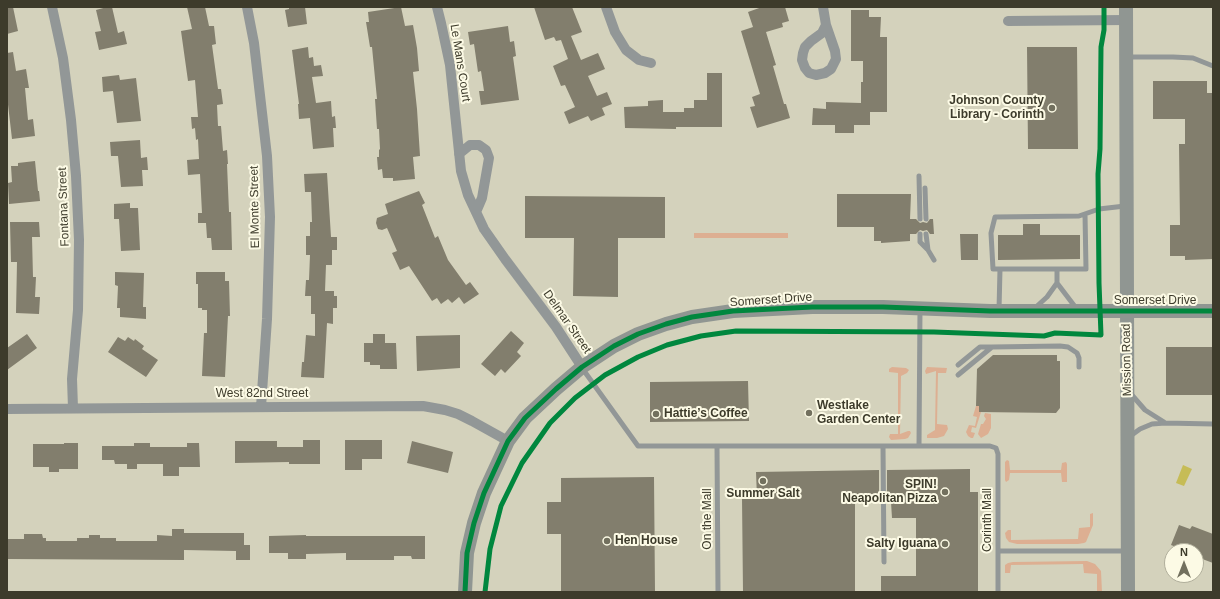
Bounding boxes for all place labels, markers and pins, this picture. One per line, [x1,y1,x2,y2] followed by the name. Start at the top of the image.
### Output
[949,94,1044,122] place label: Johnson County Library - Corinth
[1047,103,1057,113] marker: Johnson County Library - Corinth
[817,399,900,427] place label: Westlake Garden Center
[664,407,748,421] place label: Hattie’s Coffee
[804,408,814,418] marker: Westlake Garden Center
[651,409,661,419] marker: Hattie’s Coffee
[758,476,768,486] marker: Summer Salt
[842,478,937,506] place label: SPIN! Neapolitan Pizza
[726,487,800,501] place label: Summer Salt
[940,487,950,497] marker: SPIN! Neapolitan Pizza
[615,534,678,548] place label: Hen House
[602,536,612,546] marker: Hen House
[866,537,937,551] place label: Salty Iguana
[940,539,950,549] marker: Salty Iguana

